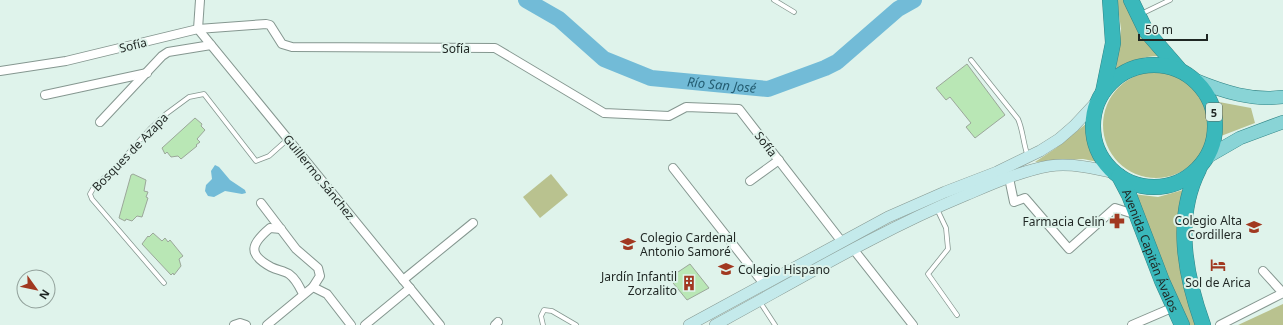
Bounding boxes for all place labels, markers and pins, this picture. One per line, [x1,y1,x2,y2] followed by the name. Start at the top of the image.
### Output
[1108,212,1126,230] pharmacy icon: Farmacia Celin
[1175,212,1242,243] place label: Colegio Alta Cordillera
[1022,213,1105,230] place label: Farmacia Celin
[1245,218,1263,236] school or university icon: Colegio Alta Cordillera
[640,229,736,260] place label: Colegio Cardenal Antonio Samoré
[619,235,637,253] school or university icon: Colegio Cardenal Antonio Samoré
[1209,256,1227,274] hotel icon: Sol de Arica
[717,260,735,278] school or university icon: Colegio Hispano
[738,261,830,278] place label: Colegio Hispano
[600,268,677,299] place label: Jardín Infantil Zorzalito
[680,274,698,292] building icon: Jardín Infantil Zorzalito
[1185,274,1251,291] place label: Sol de Arica

